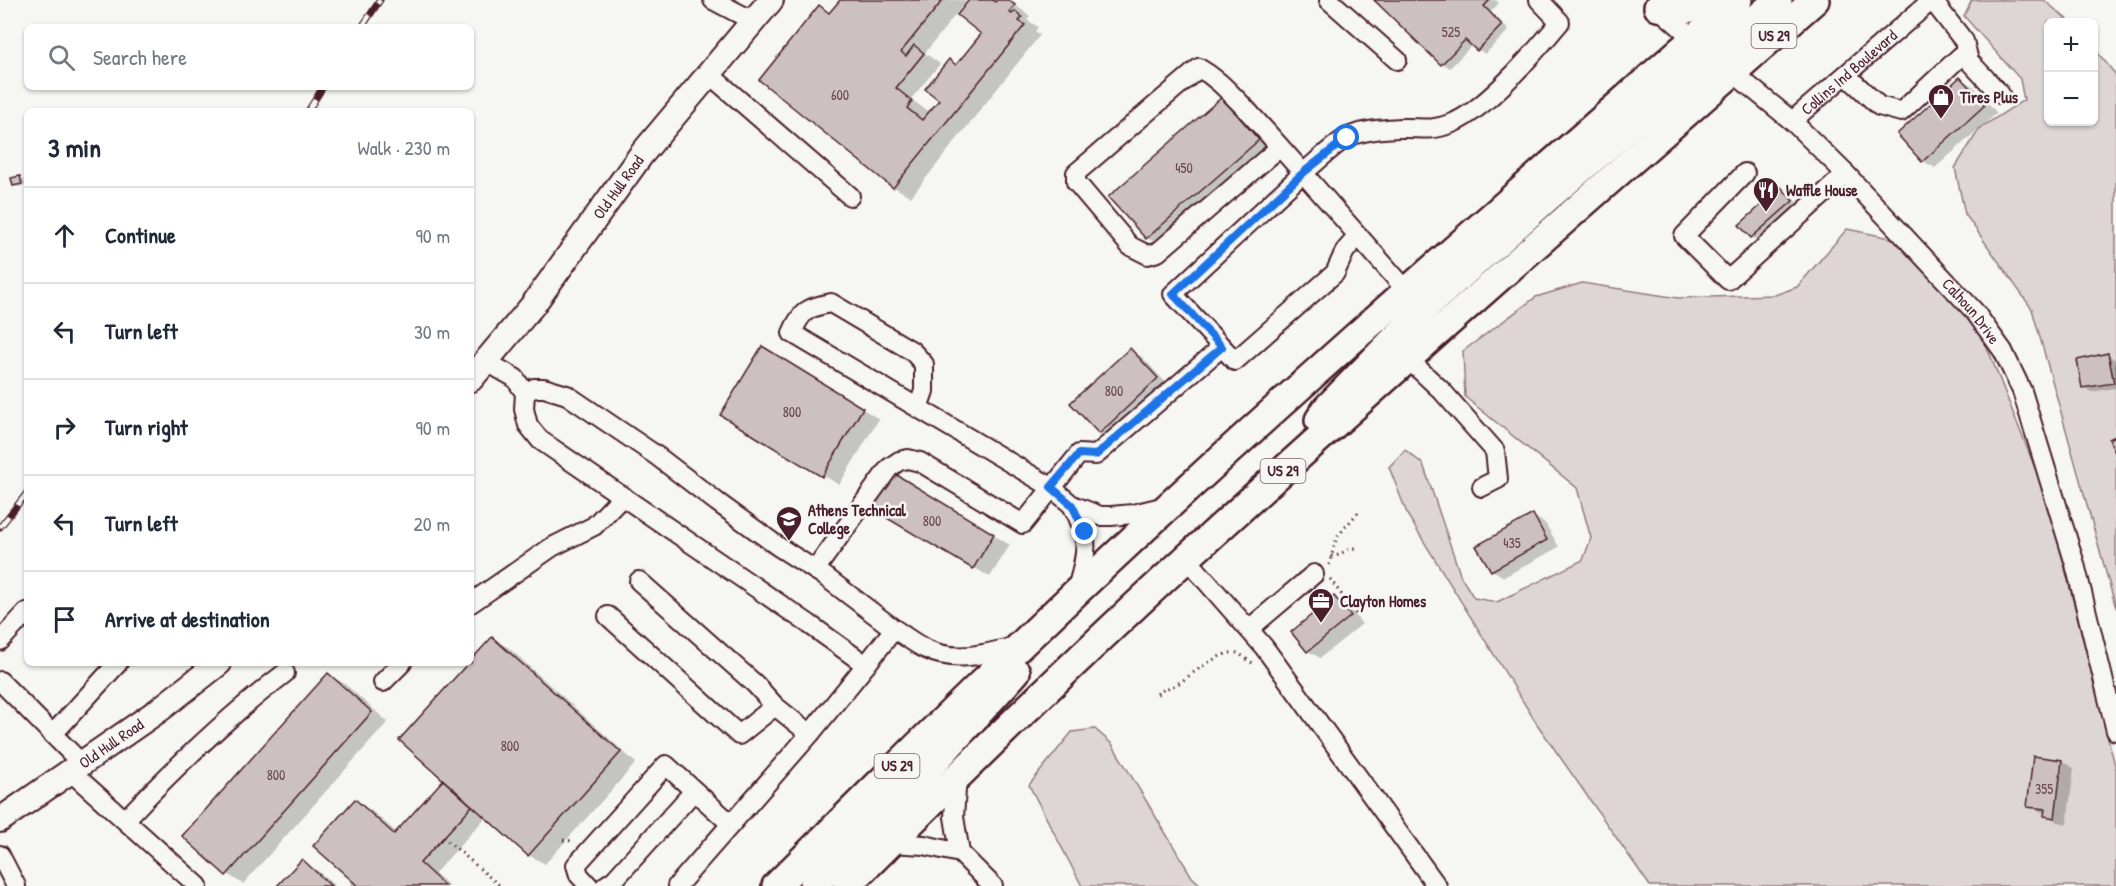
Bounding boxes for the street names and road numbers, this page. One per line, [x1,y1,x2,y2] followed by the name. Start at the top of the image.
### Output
[1752,24,1796,48] road number: US 29
[1796,24,1902,120] street label: Collins Ind Boulevard
[587,151,648,223] street label: Old Hull Road
[1937,273,2006,349] street label: Calhoun Drive
[1260,459,1306,483] road number: US 29
[74,713,148,773] street label: Old Hull Road
[874,754,920,778] road number: US 29

